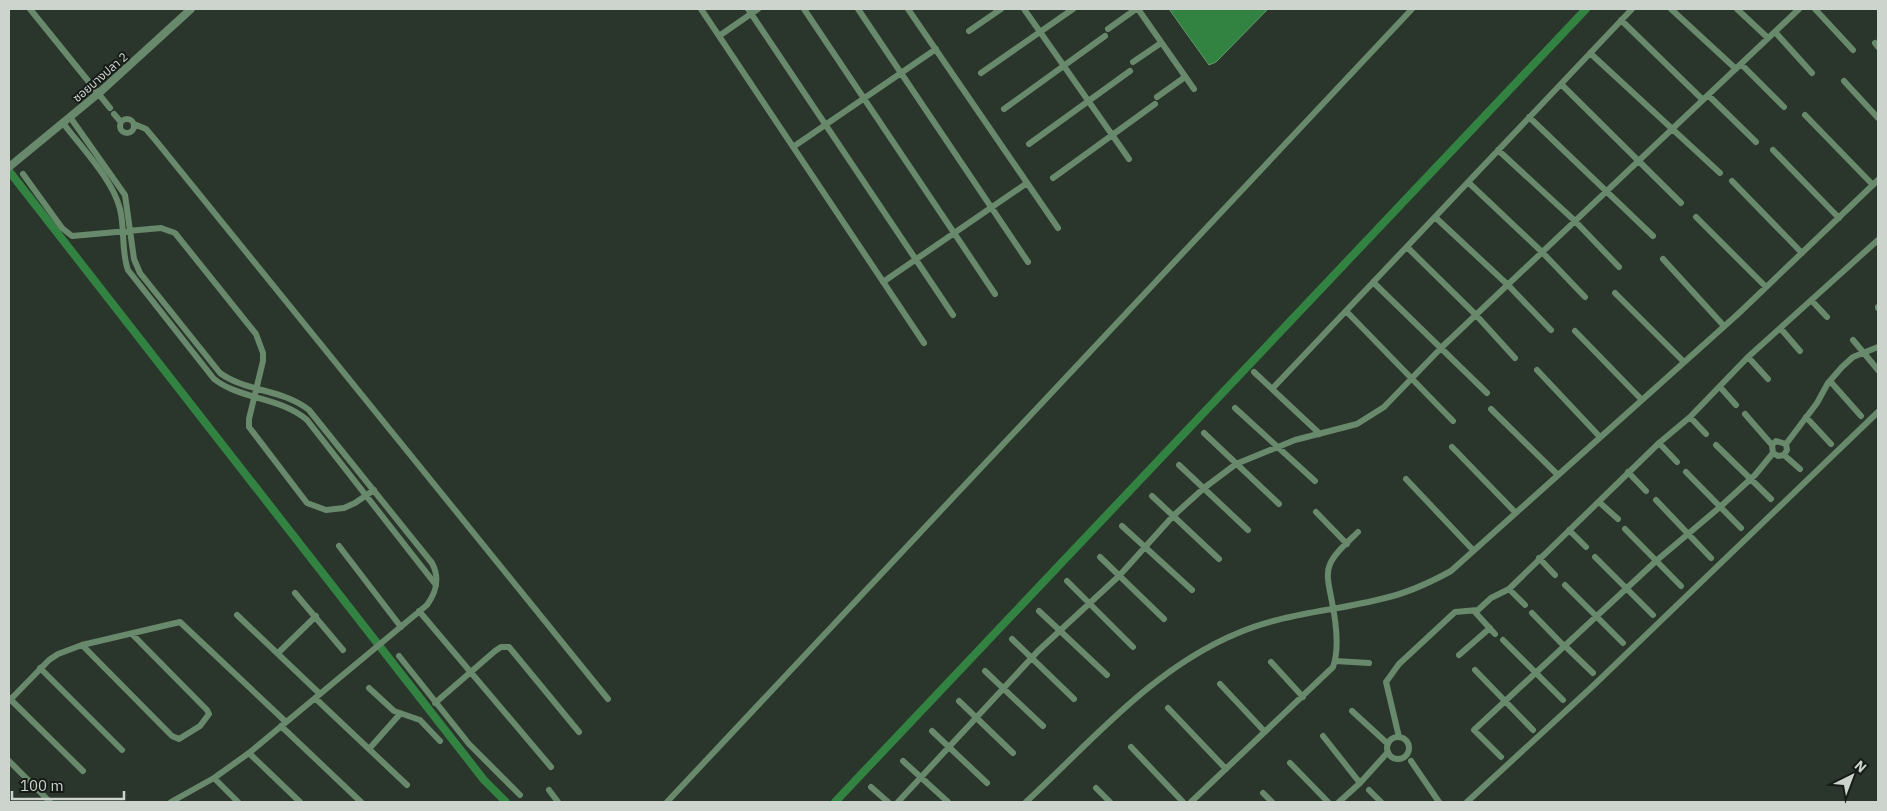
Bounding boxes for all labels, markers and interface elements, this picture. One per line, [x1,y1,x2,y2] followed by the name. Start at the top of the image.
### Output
[69,49,131,105] street label: ซอยบางปลา 2
[1827,751,1877,801] north arrow
[1851,756,1870,776] text: N
[12,768,125,800] scale bar
[20,776,64,795] text: 100 m

